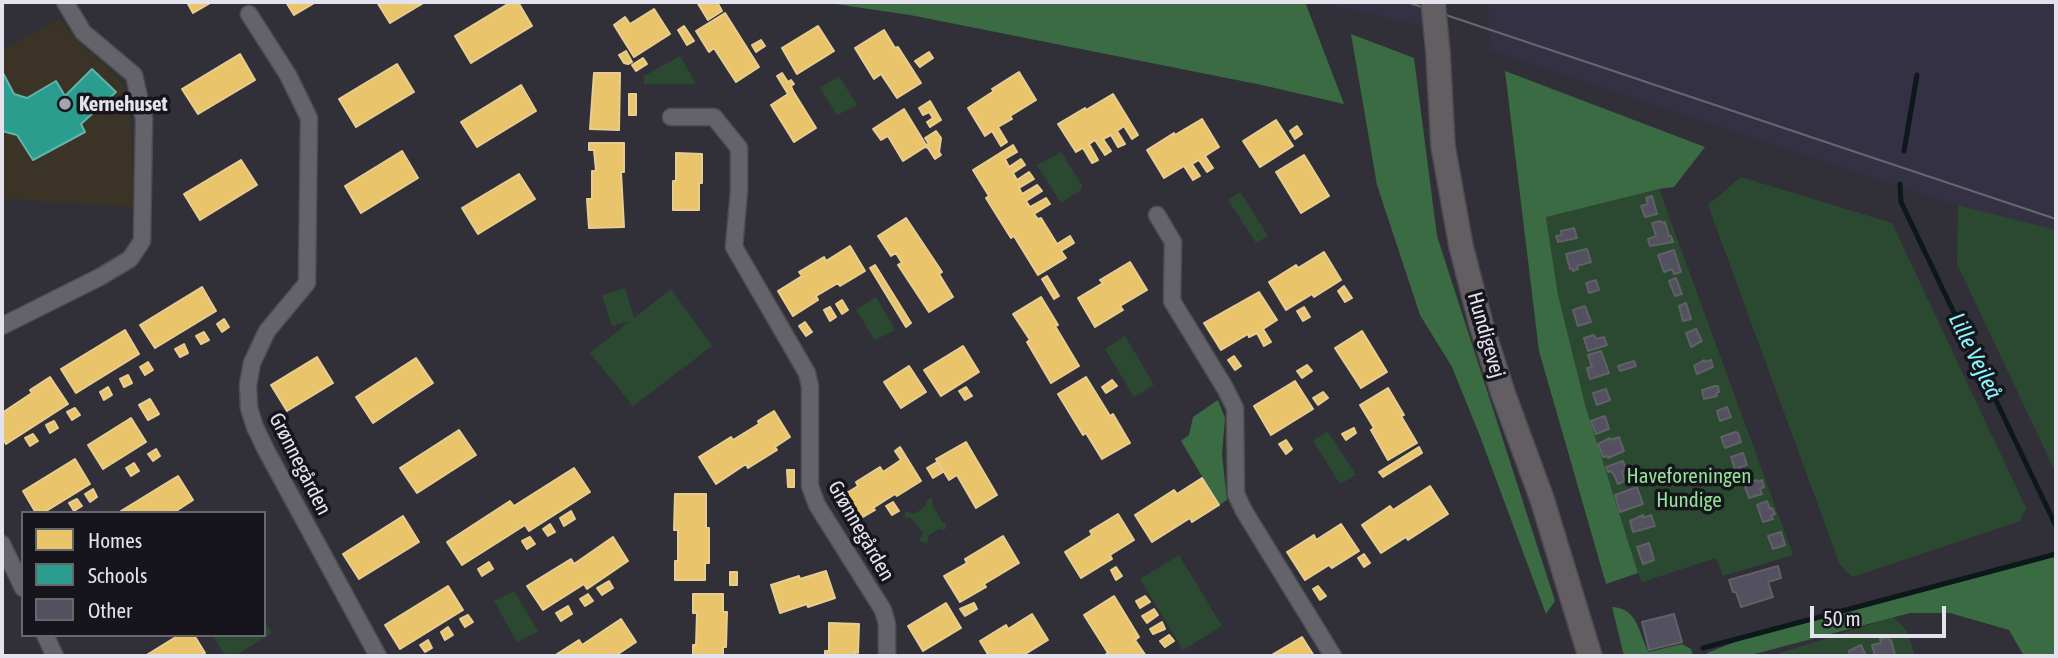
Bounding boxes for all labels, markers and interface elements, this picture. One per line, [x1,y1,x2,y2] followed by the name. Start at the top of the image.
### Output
[79,91,168,117] place label: Kernehuset
[57,96,73,112] marker: Kernehuset
[1462,289,1510,381] street label: Hundigevej
[1942,308,2008,404] water label: Lille Vejleå
[263,409,337,519] street label: Grønnegården
[1627,463,1751,513] park label: Haveforeningen Hundige
[822,476,900,586] street label: Grønnegården
[21,511,266,637] legend
[88,528,142,552] text: Homes
[88,563,148,587] text: Schools
[1813,592,1950,636] scale bar
[88,598,132,622] text: Other
[1823,606,1861,630] text: 50 m

